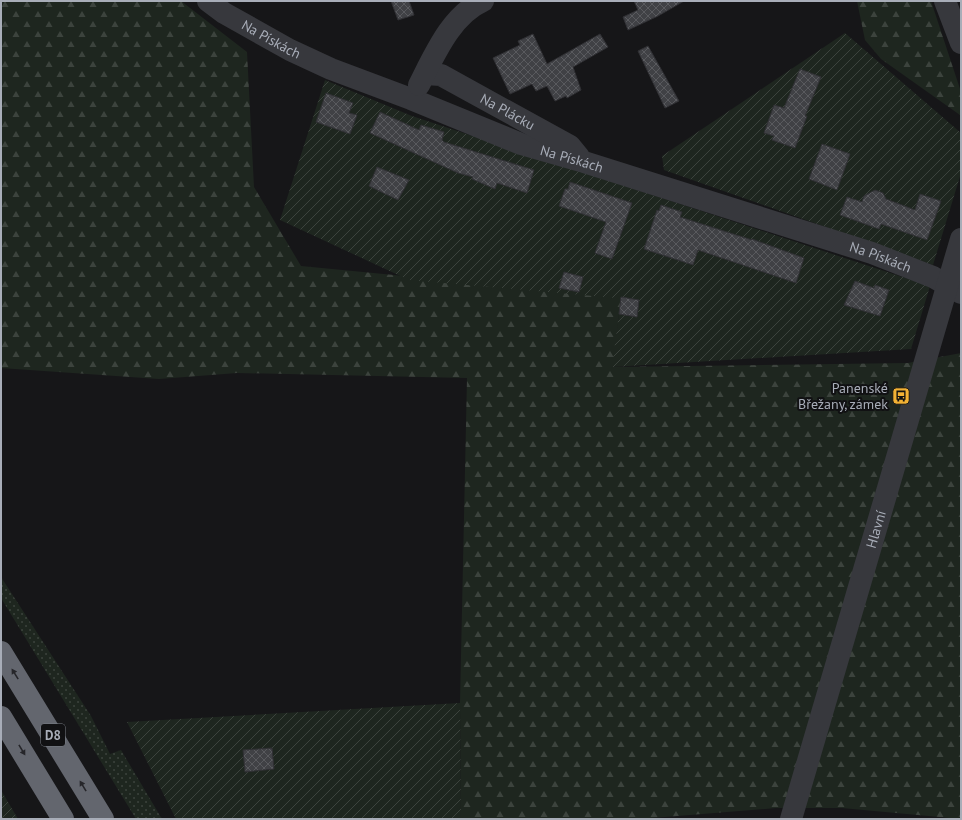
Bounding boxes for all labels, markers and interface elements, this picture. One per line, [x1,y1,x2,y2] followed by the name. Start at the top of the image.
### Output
[238,16,304,63] street label: Na Pískách
[477,89,538,134] street label: Na Plácku
[538,141,606,177] street label: Na Pískách
[847,237,914,277] street label: Na Pískách
[798,379,888,413] place label: Panenské Břežany, zámek
[891,386,911,406] bus stop icon: Panenské Břežany, zámek
[862,508,890,550] street label: Hlavní
[12,669,19,680] one-way arrow
[41,724,65,746] road number: D8
[18,744,25,756] one-way arrow
[79,780,86,792] one-way arrow

